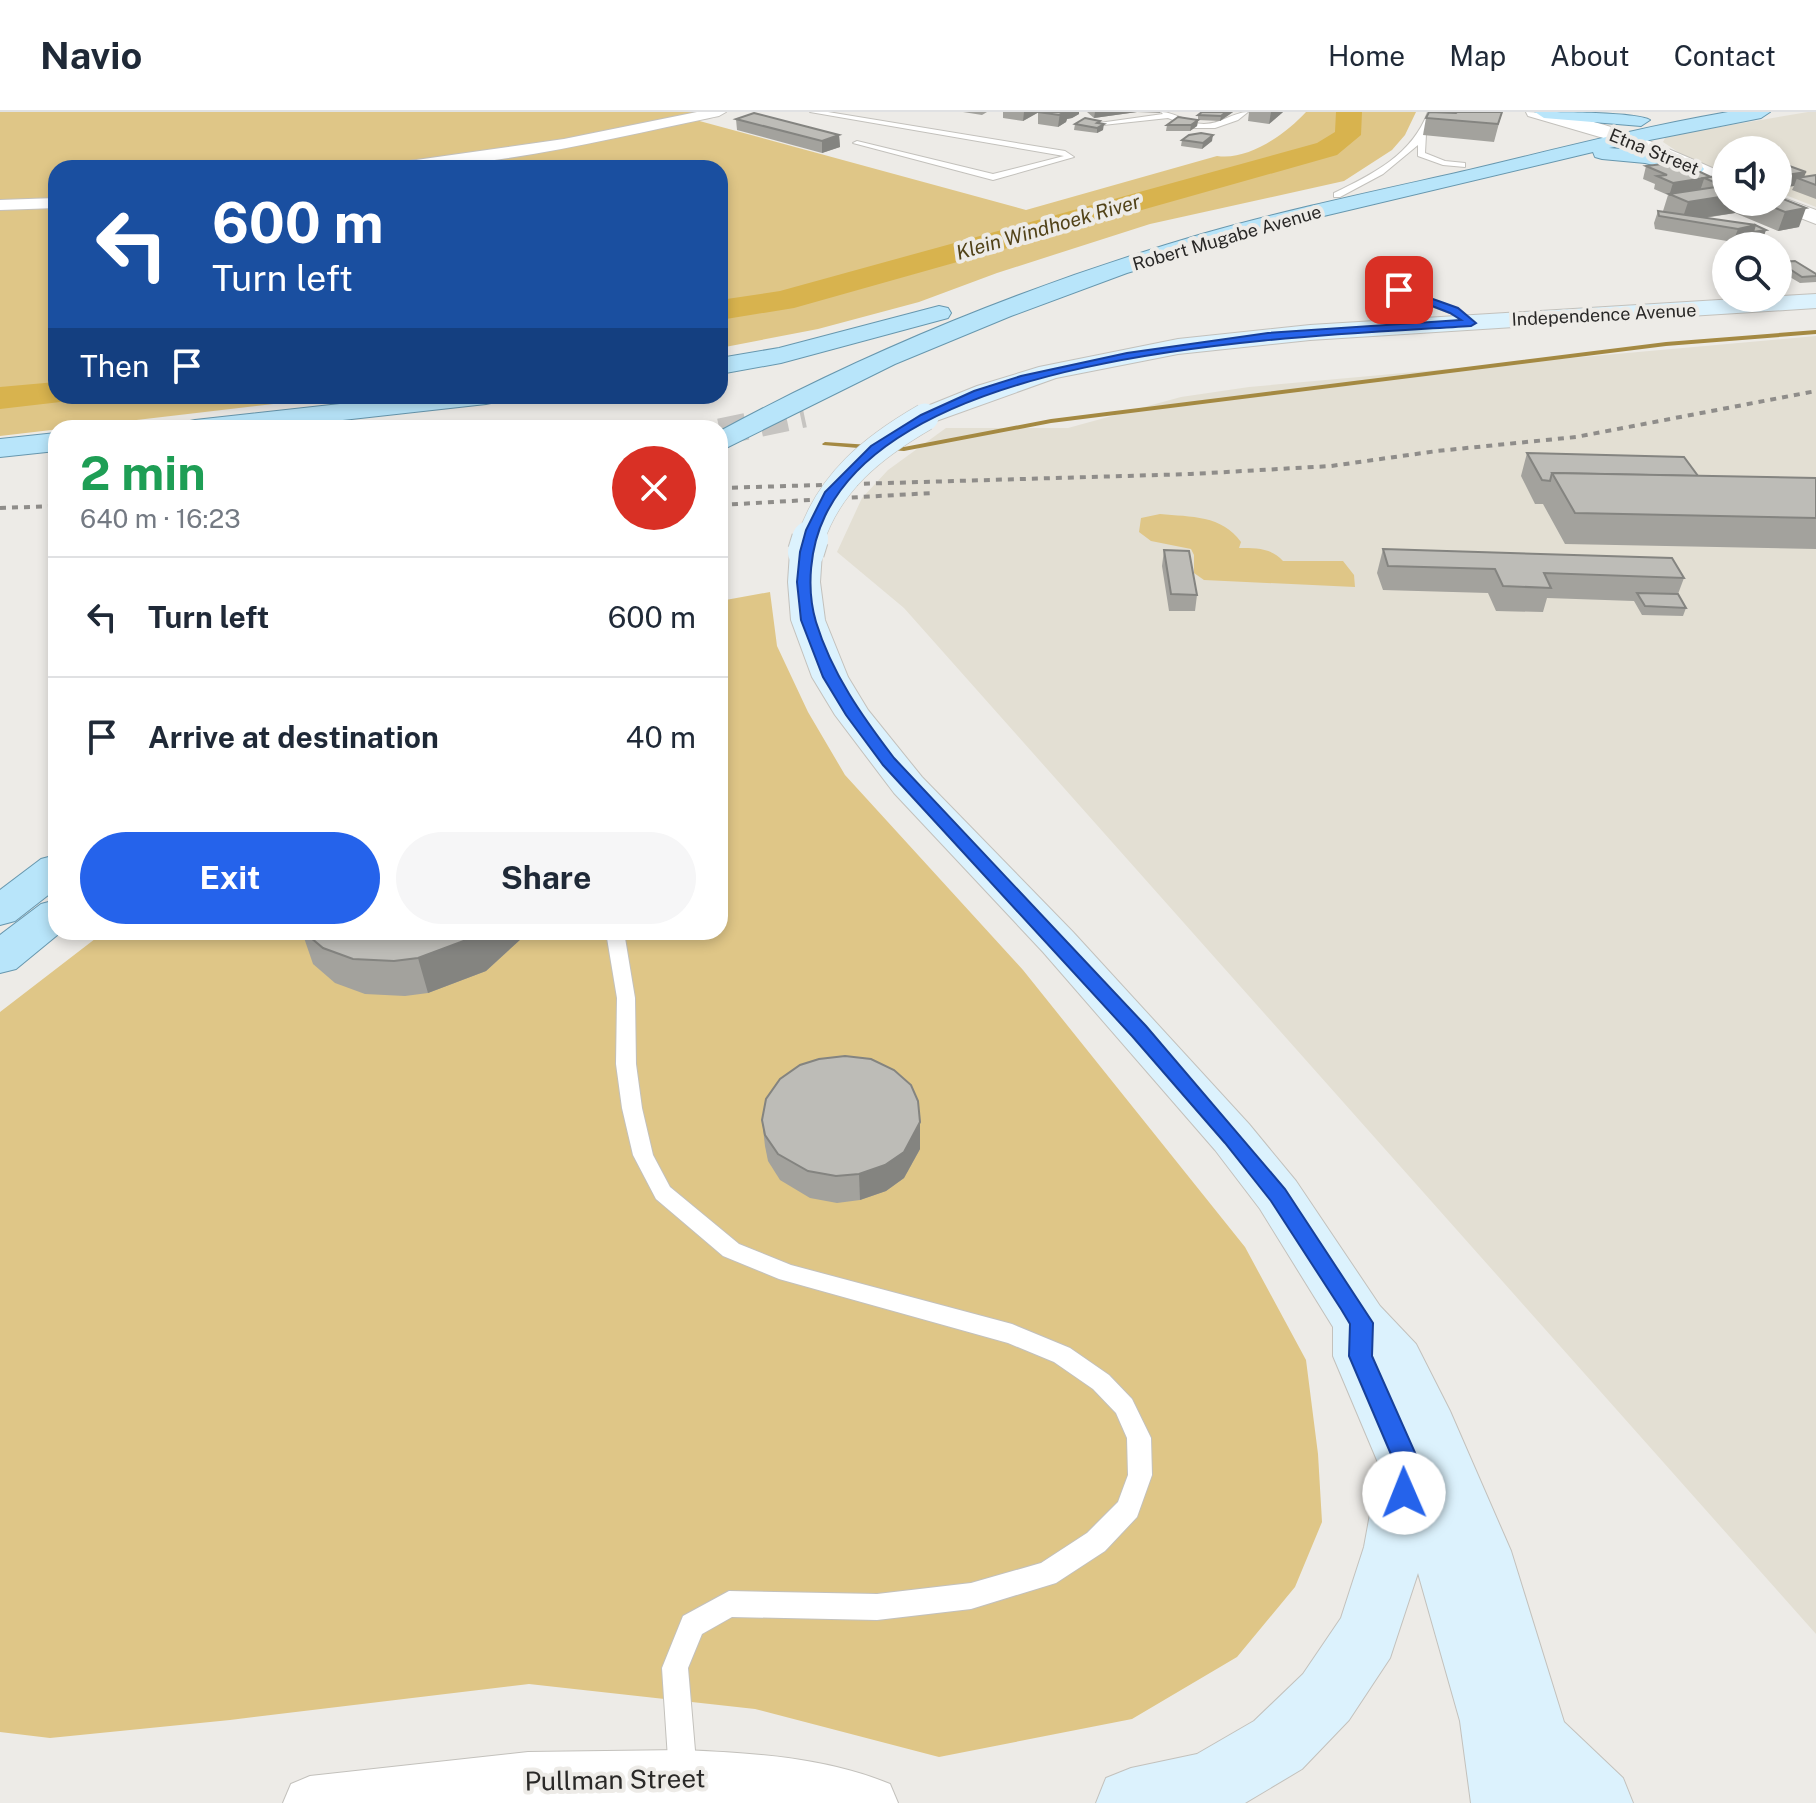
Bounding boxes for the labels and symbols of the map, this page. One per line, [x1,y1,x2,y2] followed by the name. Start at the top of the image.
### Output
[1606,124,1702,179] street label: Etna Street
[953,189,1143,265] water label: Klein Windhoek River
[1130,200,1324,275] street label: Robert Mugabe Avenue
[1365,256,1433,324] pin
[1511,299,1697,330] street label: Independence Avenue
[1362,1451,1446,1535] position arrow
[524,1762,706,1797] street label: Pullman Street

